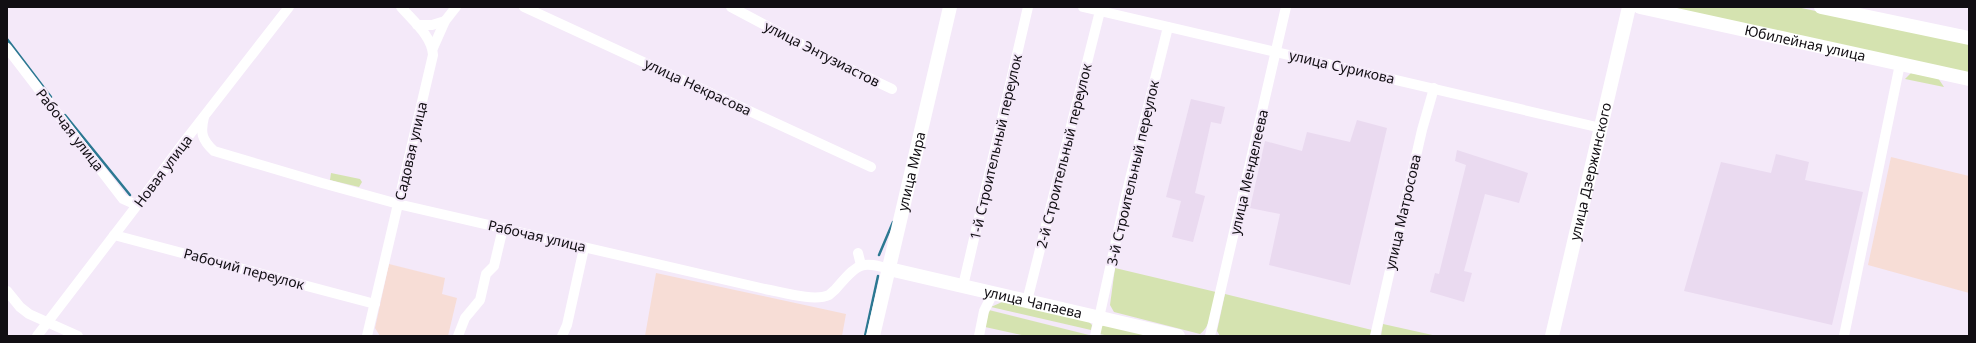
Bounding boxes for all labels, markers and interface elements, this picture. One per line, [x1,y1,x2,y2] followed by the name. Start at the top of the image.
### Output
[761,16,883,91] street label: улица Энтузиастов
[1743,20,1868,65] street label: Юбилейная улица
[1287,45,1397,88] street label: улица Сурикова
[965,52,1026,241] street label: 1-й Строительный переулок
[642,53,755,120] street label: улица Некрасова
[1031,61,1096,250] street label: 2-й Строительный переулок
[1102,78,1163,267] street label: 3-й Строительный переулок
[32,84,109,175] street label: Рабочая улица
[390,100,431,202] street label: Садовая улица
[1565,100,1615,242] street label: улица Дзержинского
[1225,107,1272,236] street label: улица Менделеева
[893,130,930,213] street label: улица Мира
[129,131,196,211] street label: Новая улица
[1380,152,1425,271] street label: улица Матросова
[486,215,588,256] street label: Рабочая улица
[182,243,307,294] street label: Рабочий переулок
[982,281,1084,323] street label: улица Чапаева

